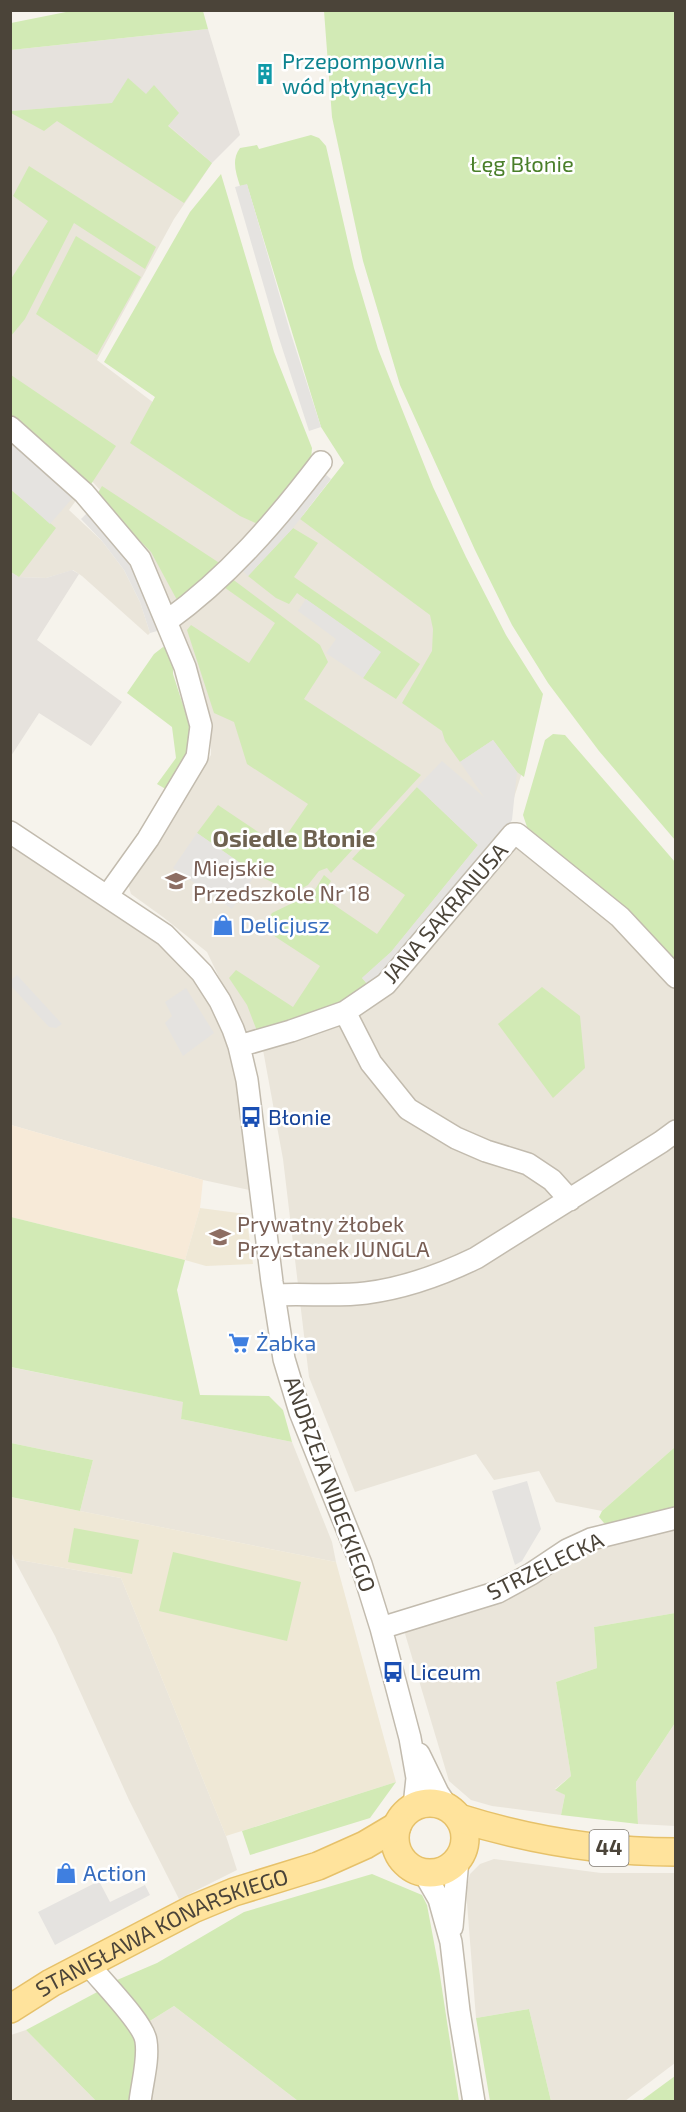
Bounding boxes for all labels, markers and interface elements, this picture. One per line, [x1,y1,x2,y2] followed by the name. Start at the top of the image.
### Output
[282,47,445,98] place label: Przepompownia wód płynących
[253,62,277,86] building icon: Przepompownia wód płynących
[470,150,574,176] park label: Łęg Błonie
[212,823,376,852] district label: Osiedle Błonie
[376,837,512,988] street label: JANA SAKRANUSA
[193,854,370,905] place label: Miejskie Przedszkole Nr 18
[164,869,188,893] school or university icon: Miejskie Przedszkole Nr 18
[240,911,330,938] place label: Delicjusz
[211,913,235,937] shop icon: Delicjusz
[268,1103,331,1129] place label: Błonie
[239,1105,263,1129] bus stop icon: Błonie
[237,1210,430,1261] place label: Prywatny żłobek Przystanek JUNGLA
[208,1225,232,1249] school or university icon: Prywatny żłobek Przystanek JUNGLA
[256,1329,316,1355] place label: Żabka
[227,1331,251,1355] supermarket icon: Żabka
[280,1372,382,1595] street label: ANDRZEJA NIDECKIEGO
[482,1526,607,1604] street label: STRZELECKA
[410,1658,481,1684] place label: Liceum
[381,1660,405,1684] bus stop icon: Liceum
[590,1830,628,1866] road number: 44
[83,1859,147,1885] place label: Action
[54,1861,78,1885] shop icon: Action
[30,1862,291,2001] street label: STANISŁAWA KONARSKIEGO

